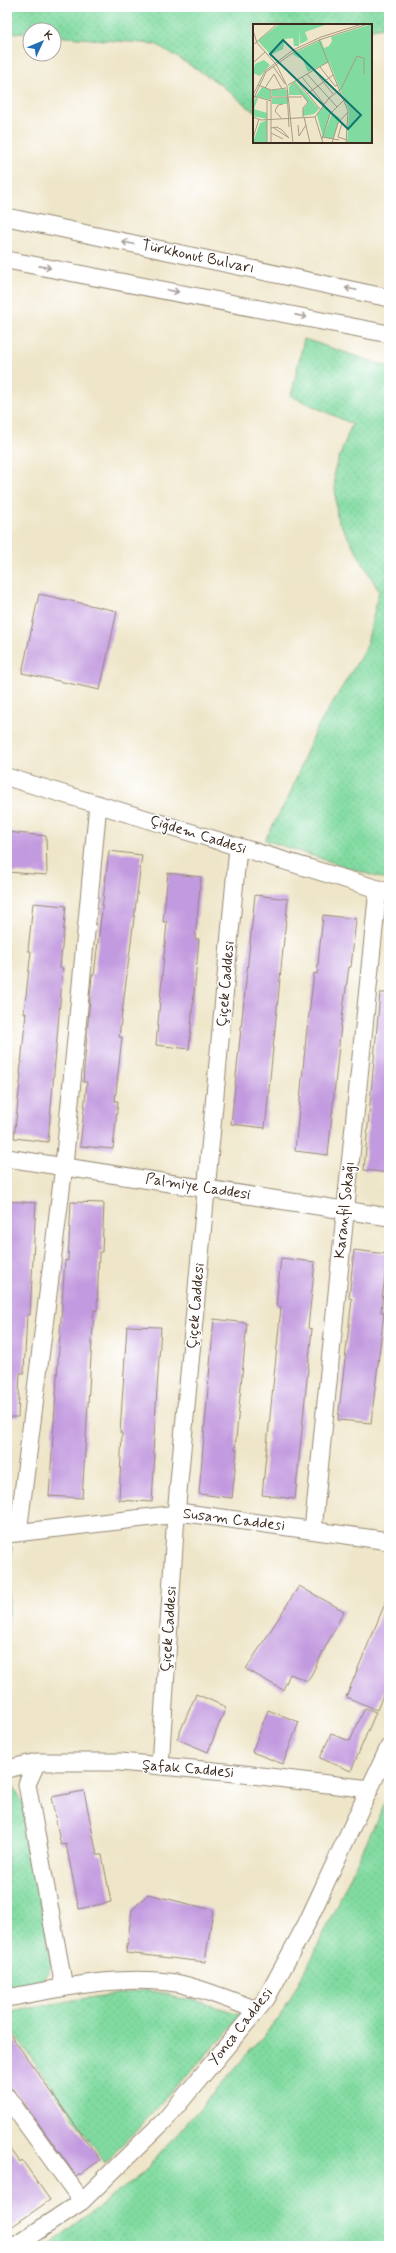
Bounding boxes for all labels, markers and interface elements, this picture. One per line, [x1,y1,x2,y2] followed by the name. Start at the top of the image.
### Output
[22,22,62,62] north arrow
[253,24,372,143] inset map
[41,28,56,44] text: K
[140,235,256,279] street label: Türkkonut Bulvarı
[122,238,135,246] one-way arrow
[38,263,51,271] one-way arrow
[345,285,358,293] one-way arrow
[166,288,179,296] one-way arrow
[294,312,307,320] one-way arrow
[147,811,249,859] street label: Çiğdem Caddesi
[212,940,240,1028] street label: Çiçek Caddesi
[330,1160,360,1260] street label: Karanfil Sokağı
[144,1169,252,1205] street label: Palmiye Caddesi
[182,1262,210,1350] street label: Çiçek Caddesi
[182,1504,286,1536] street label: Susam Caddesi
[156,1585,182,1673] street label: Çiçek Caddesi
[141,1755,235,1783] street label: Şafak Caddesi
[204,1984,278,2070] street label: Yonca Caddesi

